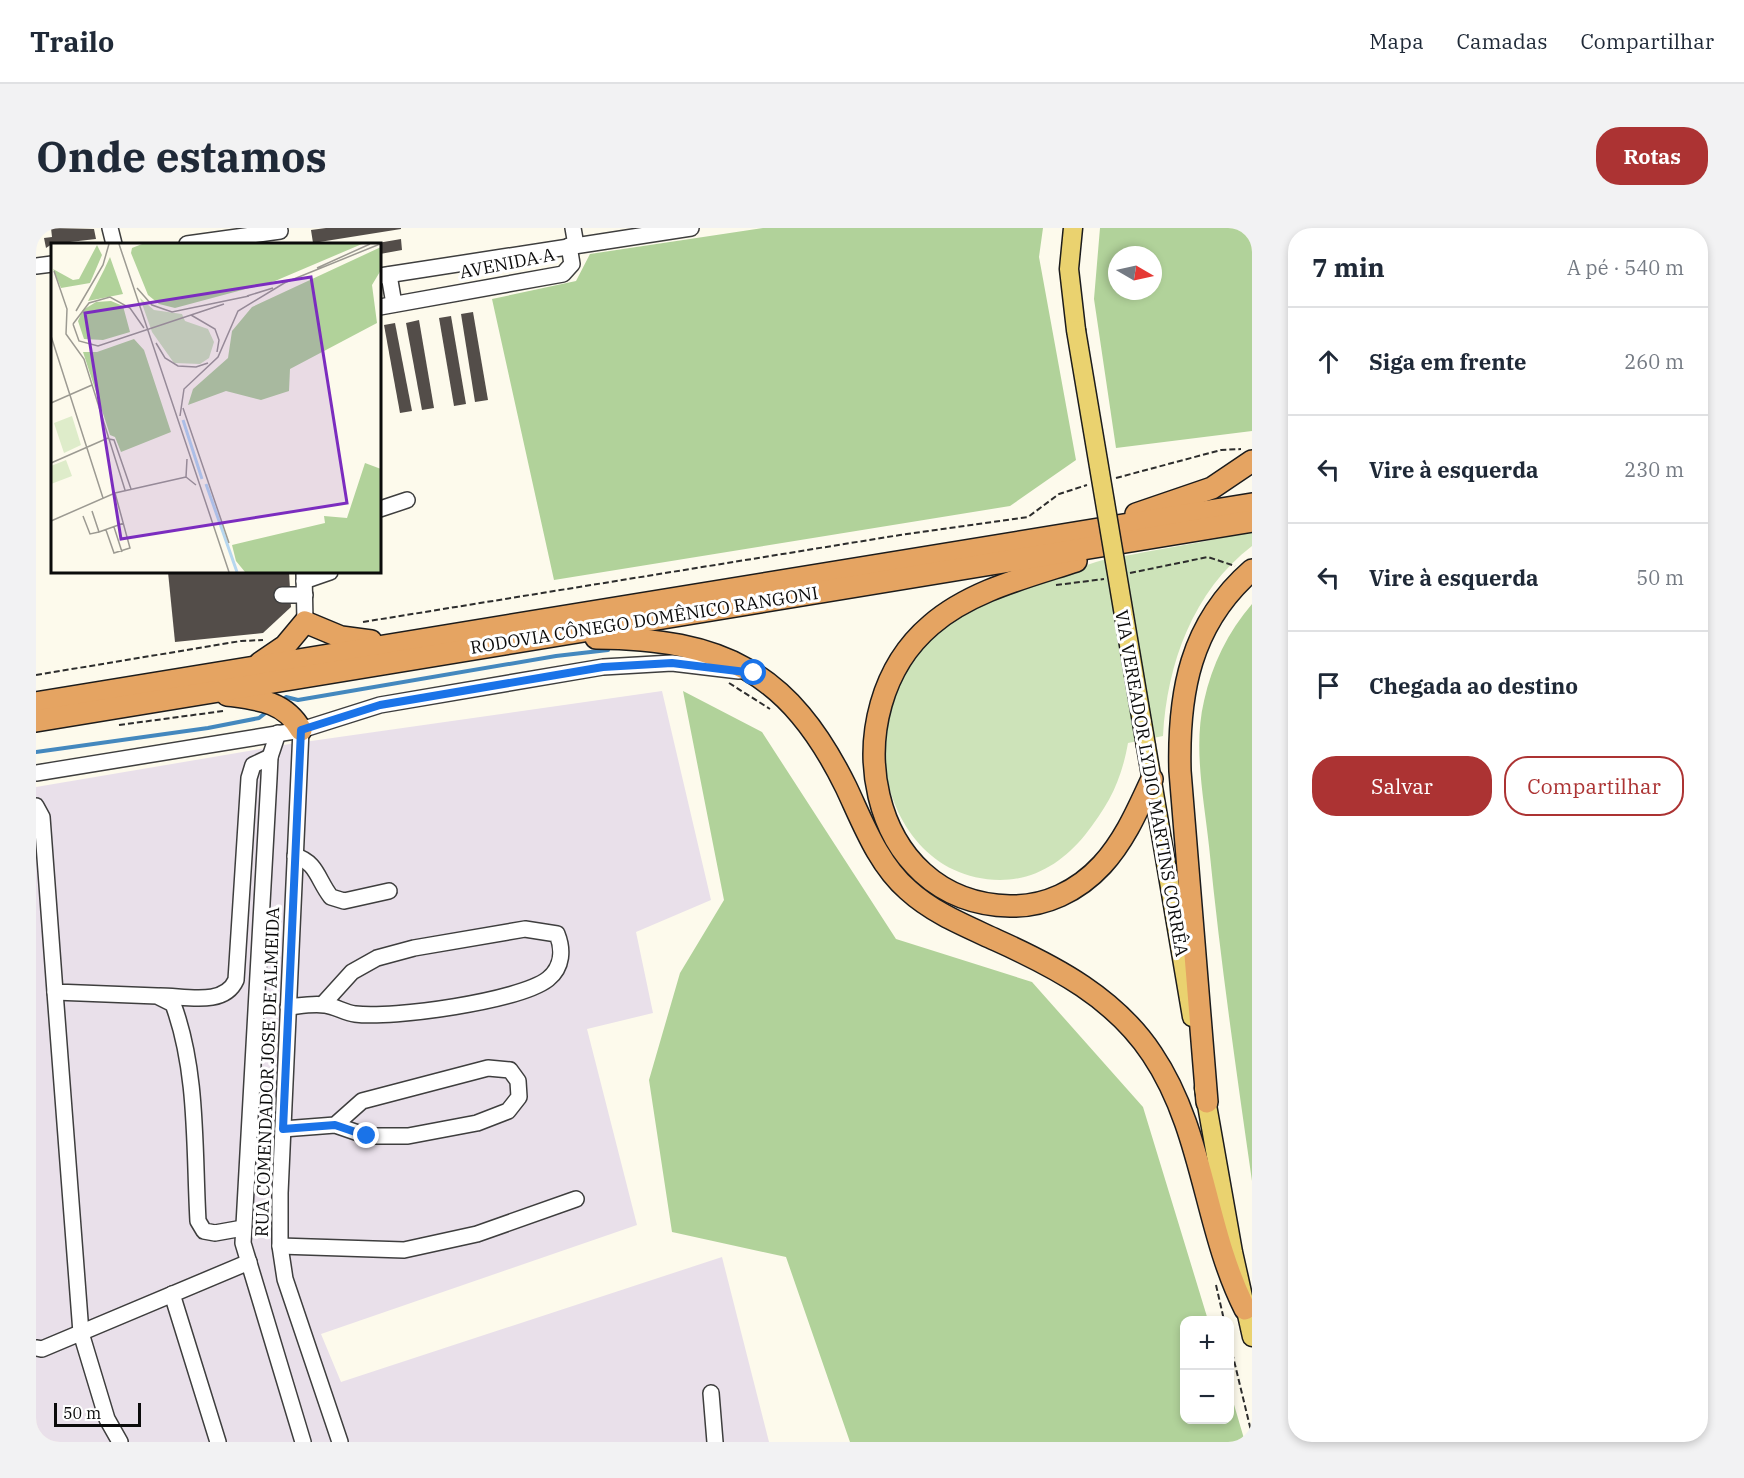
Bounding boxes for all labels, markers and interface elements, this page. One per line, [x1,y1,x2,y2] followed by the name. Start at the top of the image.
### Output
[30,23,114,60] text: Trailo
[1369,27,1424,55] text: Mapa
[1457,27,1547,55] text: Camadas
[1580,27,1714,55] text: Compartilhar
[1596,127,1708,185] button: Rotas
[36,129,327,184] text: Onde estamos
[458,242,557,283] street label: AVENIDA A
[51,243,381,573] inset map
[1108,246,1162,300] north arrow
[1312,250,1385,284] text: 7 min
[1567,254,1684,281] text: A pé · 540 m
[1312,345,1345,378] icon: ahead
[1369,347,1526,376] text: Siga em frente
[1624,348,1684,375] text: 260 m
[1312,453,1345,486] icon: left
[1369,455,1539,484] text: Vire à esquerda
[1624,456,1684,483] text: 230 m
[1312,561,1345,594] icon: left
[1369,563,1539,592] text: Vire à esquerda
[1636,564,1684,591] text: 50 m
[468,581,820,659] street label: RODOVIA CÔNEGO DOMÊNICO RANGONI
[1110,608,1194,959] street label: VIA VEREADOR LYDIO MARTINS CORRÊA
[740,659,766,685] route start
[1312,669,1345,702] icon: arrive
[1369,671,1578,700] text: Chegada ao destino
[1312,756,1492,816] button: Salvar
[1504,756,1684,816] button: Compartilhar
[250,906,284,1237] street label: RUA COMENDADOR JOSE DE ALMEIDA
[353,1122,379,1148] route end
[1180,1316,1234,1424] map controls
[1180,1316,1234,1370] button: +
[1180,1370,1234,1424] button: −
[54,1400,141,1428] scale bar
[63,1403,101,1423] text: 50 m

